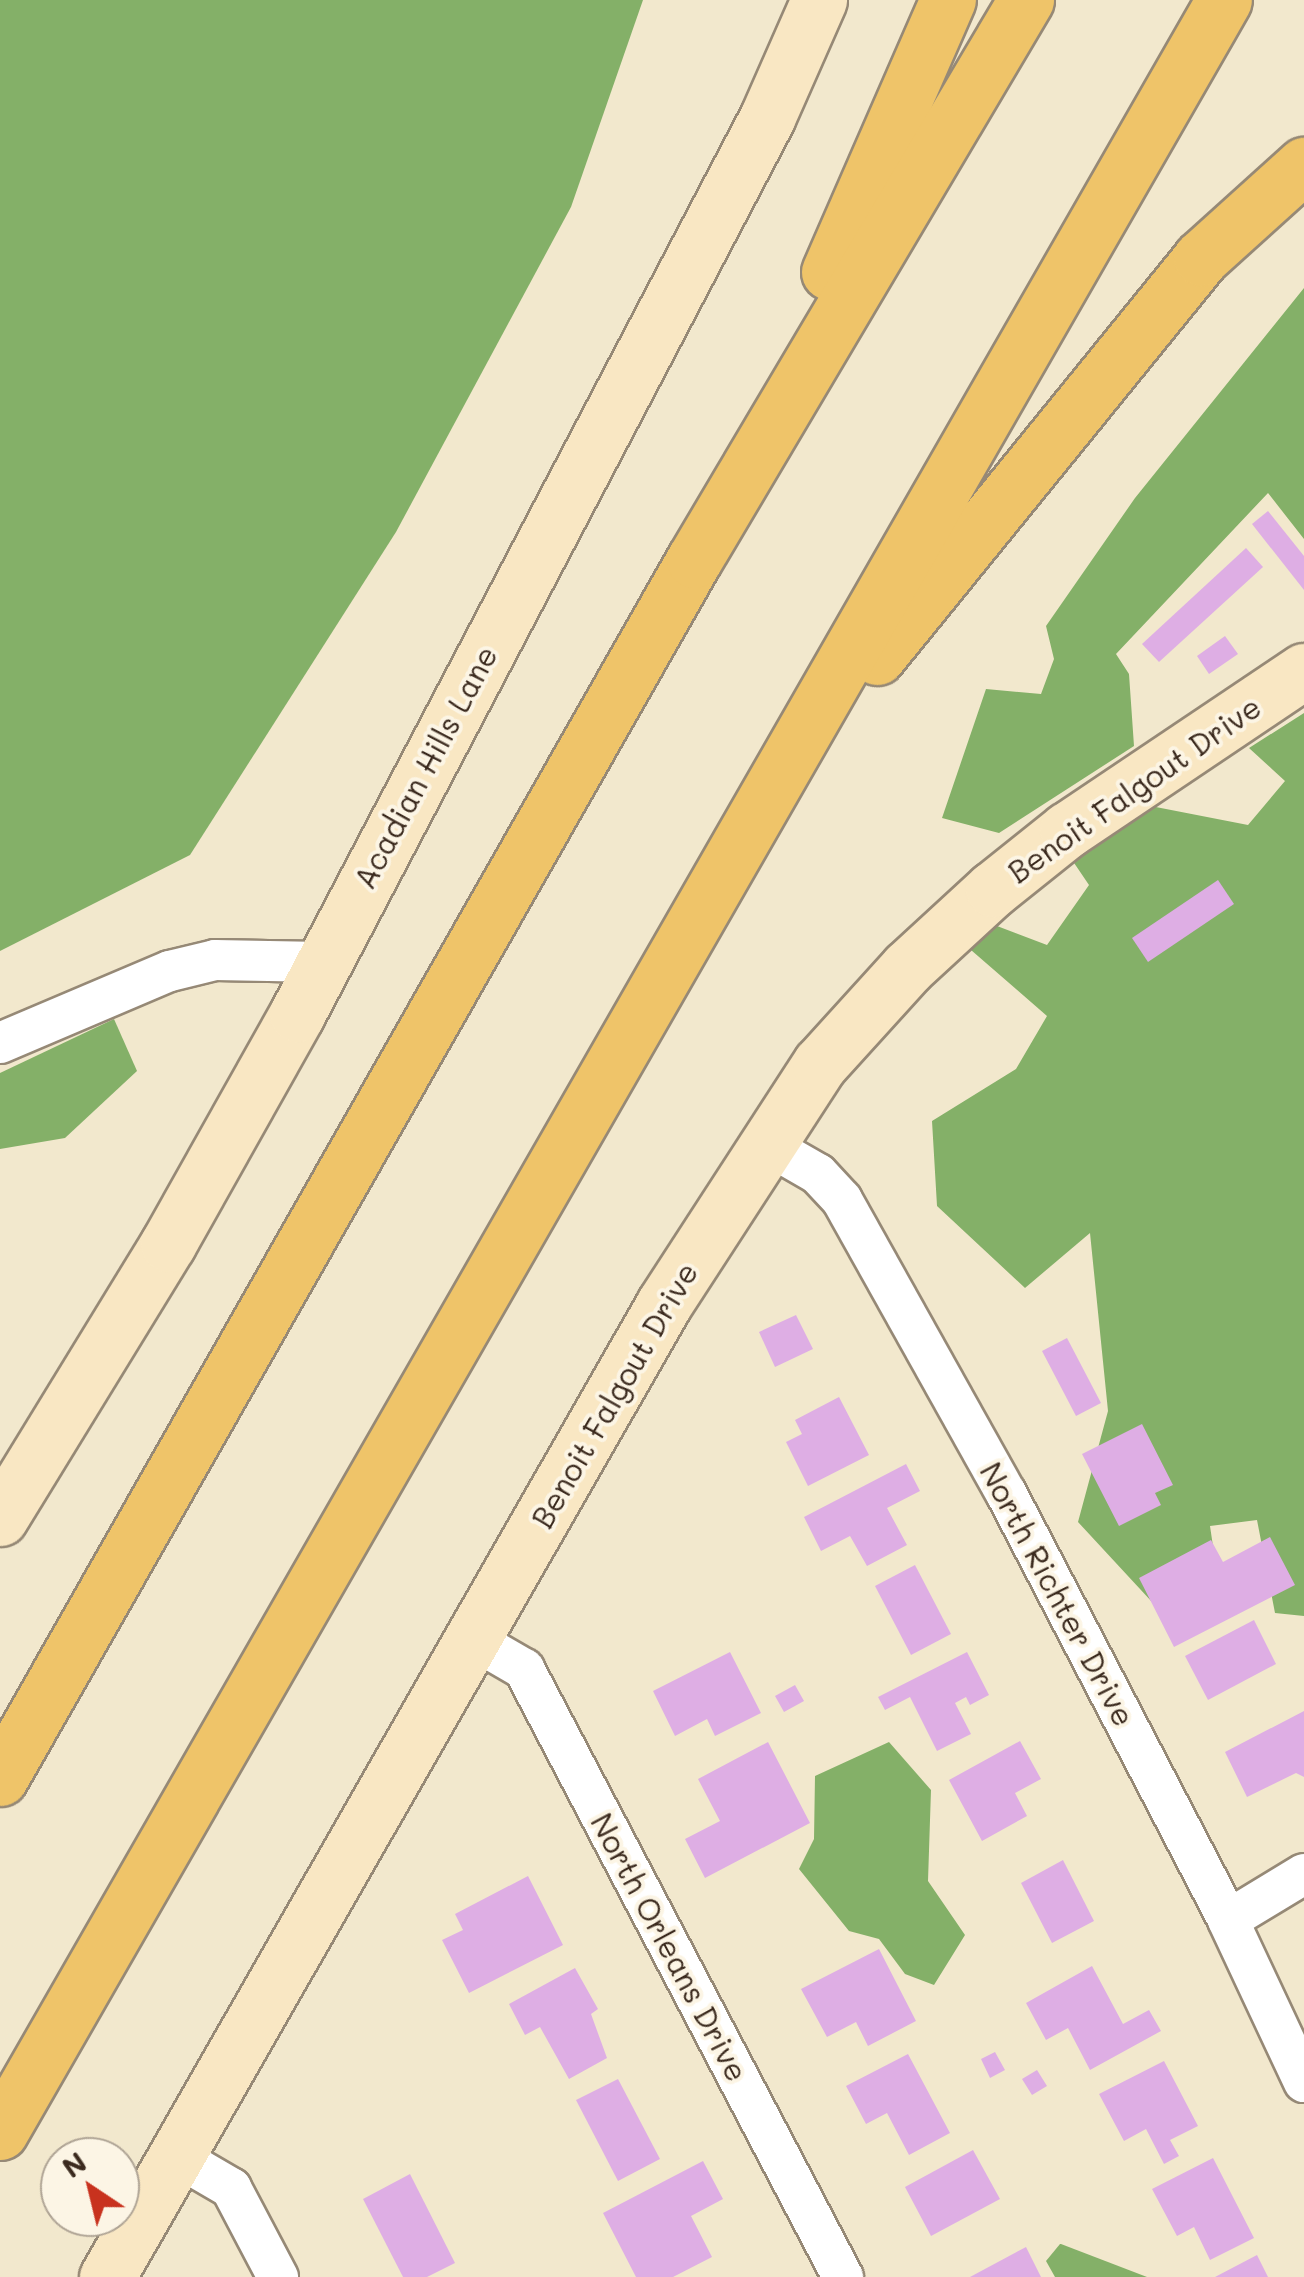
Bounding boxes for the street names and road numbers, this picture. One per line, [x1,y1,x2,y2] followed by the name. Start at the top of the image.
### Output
[346,639,504,895] street label: Acadian Hills Lane
[1001,688,1267,890] street label: Benoit Falgout Drive
[523,1256,705,1534] street label: Benoit Falgout Drive
[973,1456,1143,1732] street label: North Richter Drive
[584,1807,756,2087] street label: North Orleans Drive

